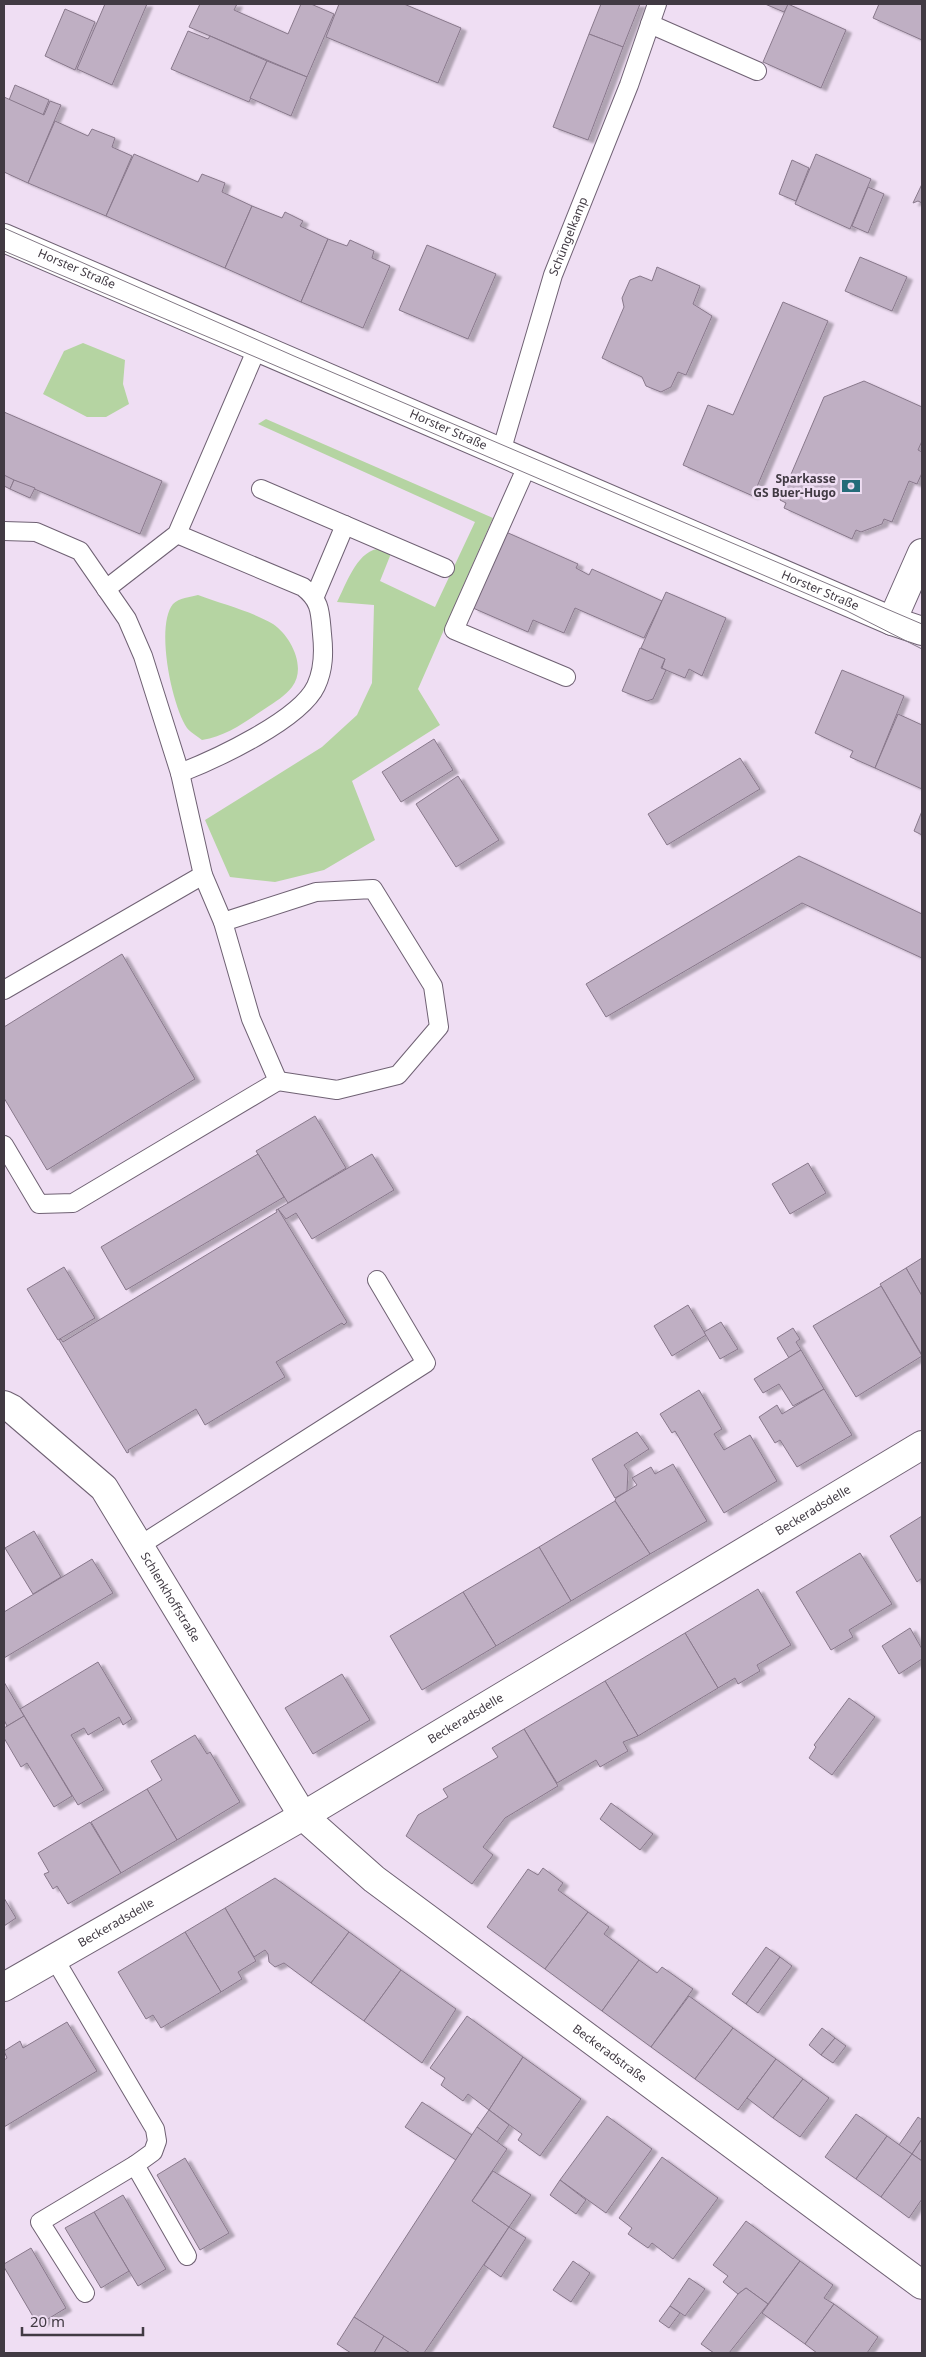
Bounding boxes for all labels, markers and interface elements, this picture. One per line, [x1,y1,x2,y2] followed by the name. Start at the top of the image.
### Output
[545,194,591,278] street label: Schüngelkamp
[35,244,119,293] street label: Horster Straße
[407,405,490,454] street label: Horster Straße
[753,470,836,501] place label: Sparkasse GS Buer-Hugo
[840,475,862,497] bank icon: Sparkasse GS Buer-Hugo
[779,566,862,614] street label: Horster Straße
[772,1481,854,1539] street label: Beckeradsdelle
[137,1549,205,1645] street label: Schlenkhoffstraße
[424,1689,506,1747] street label: Beckeradsdelle
[74,1894,157,1951] street label: Beckeradsdelle
[569,2020,651,2086] street label: Beckeradstraße
[22,2304,144,2336] scale bar
[30,2311,65,2331] text: 20 m

